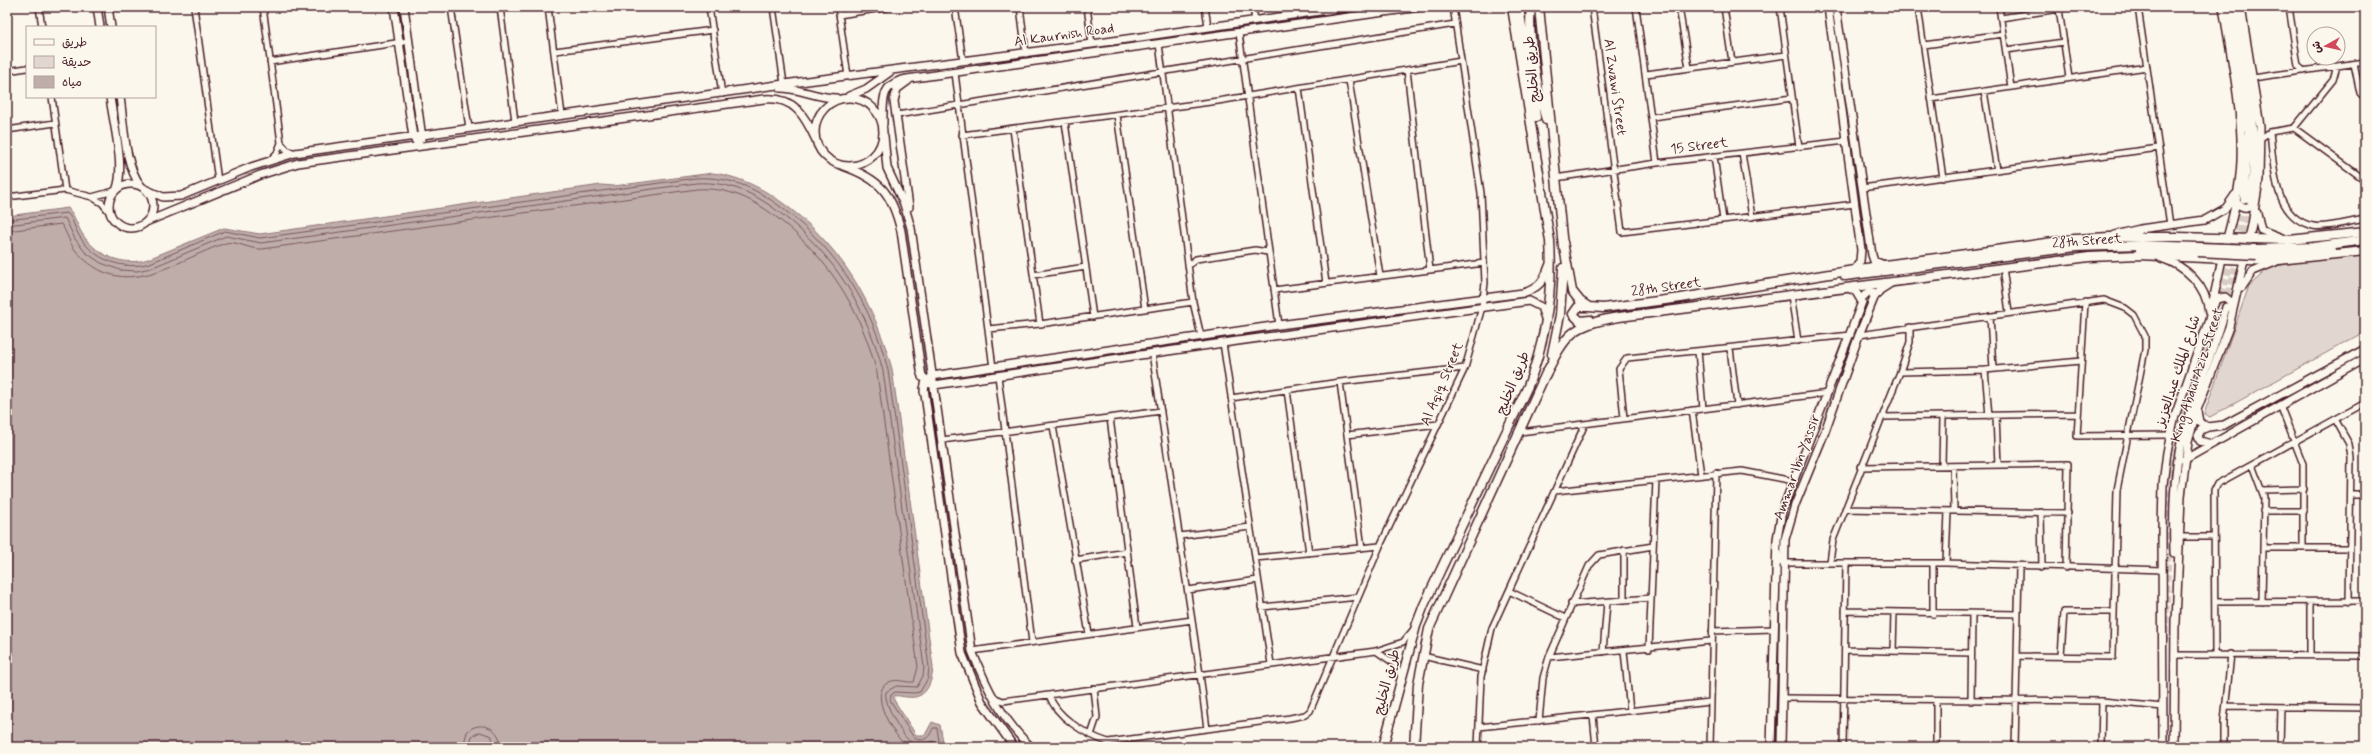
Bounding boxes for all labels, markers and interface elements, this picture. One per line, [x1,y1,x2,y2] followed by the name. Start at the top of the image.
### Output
[1013,19,1115,51] street label: Al Kaurnish Road
[26,26,156,98] legend
[2306,26,2346,66] north arrow
[62,35,87,51] text: طريق
[1520,35,1544,103] street label: طريق الخليج
[1599,37,1631,137] street label: Al Zwawi Street
[2309,40,2325,54] text: ش
[62,55,91,71] text: حديقة
[62,75,82,91] text: مياه
[1669,133,1729,158] street label: 15 Street
[2051,230,2123,252] street label: 28th Street
[1630,273,1703,301] street label: 28th Street
[2167,305,2228,445] street label: King Abdul Aziz Street
[2151,313,2205,430] street label: شارع الملك عبدالعزيز
[1416,339,1468,428] street label: Al Aqiq Street
[1492,349,1534,417] street label: طريق الخليج
[1770,411,1825,522] street label: Ammar Ibn Yassir
[1370,647,1404,717] street label: طريق الخليج

